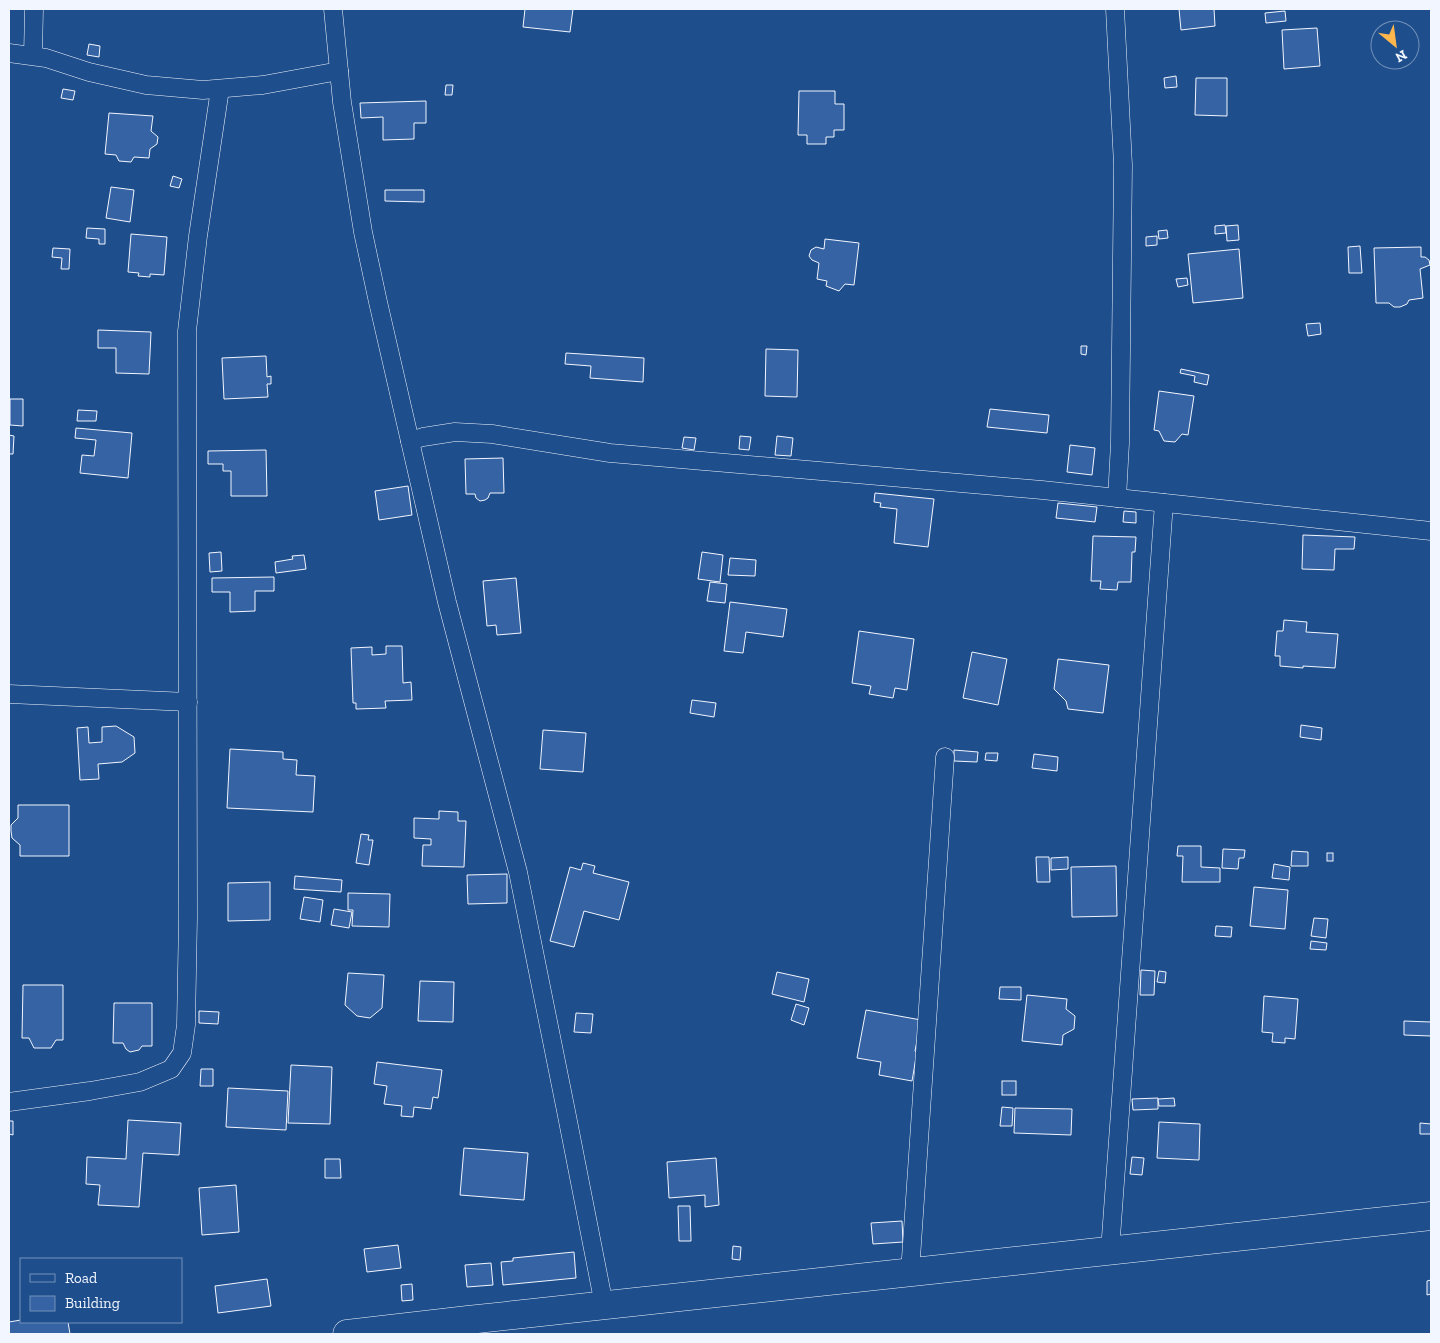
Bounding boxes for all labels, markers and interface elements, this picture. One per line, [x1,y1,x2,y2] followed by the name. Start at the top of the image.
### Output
[1370,20,1420,70] north arrow
[1392,46,1410,66] text: N
[20,1258,182,1323] legend
[65,1269,98,1287] text: Road
[65,1294,120,1312] text: Building

